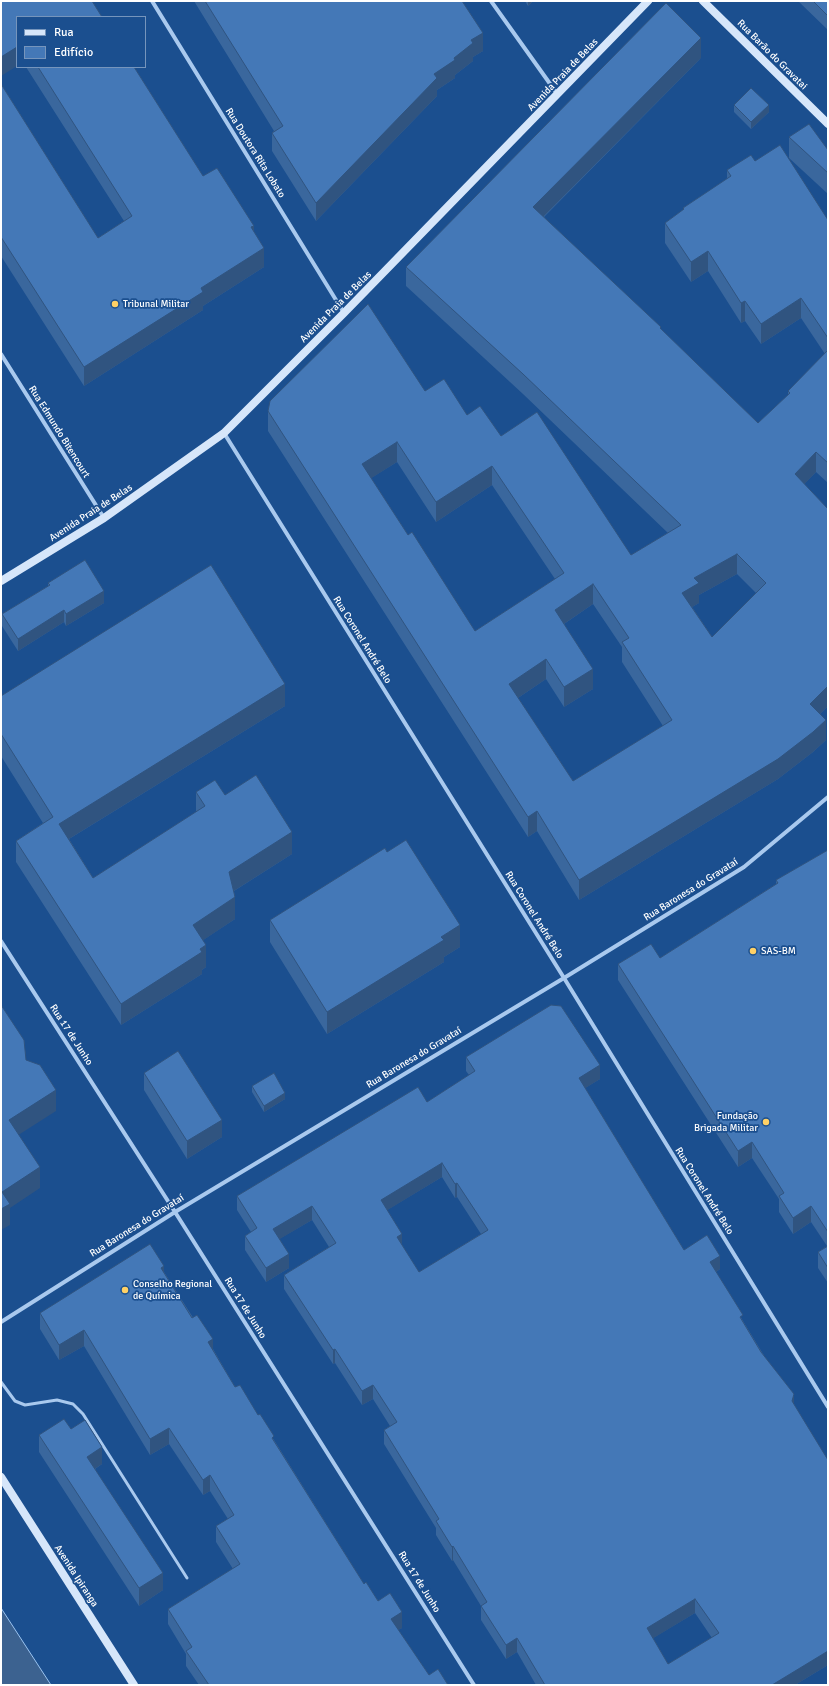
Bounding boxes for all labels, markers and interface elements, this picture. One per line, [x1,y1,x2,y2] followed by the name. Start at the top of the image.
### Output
[16,16,146,68] legend
[734,17,810,93] street label: Rua Barão do Gravatai
[54,25,74,40] text: Rua
[525,36,601,114] street label: Avenida Praia de Belas
[54,45,93,60] text: Edifício
[222,106,288,200] street label: Rua Doutora Rita Lobato
[298,269,374,345] street label: Avenida Praia de Belas
[123,298,189,310] place label: Tribunal Militar
[110,299,120,309] marker: Tribunal Militar
[26,384,92,480] street label: Rua Edmundo Bitencourt
[47,482,135,544] street label: Avenida Praia de Belas
[330,594,394,686] street label: Rua Coronel André Belo
[642,856,740,924] street label: Rua Baronesa do Gravataí
[502,869,566,961] street label: Rua Coronel André Belo
[761,945,796,957] place label: SAS-BM
[748,946,758,956] marker: SAS-BM
[47,1002,95,1068] street label: Rua 17 de Junho
[364,1025,464,1091] street label: Rua Baronesa do Gravataí
[694,1110,758,1134] place label: Fundação Brigada Militar
[761,1117,771,1127] marker: Fundação Brigada Militar
[672,1145,736,1237] street label: Rua Coronel André Belo
[88,1192,186,1260] street label: Rua Baronesa do Gravataí
[221,1275,269,1341] street label: Rua 17 de Junho
[133,1278,212,1302] place label: Conselho Regional de Química
[120,1285,130,1295] marker: Conselho Regional de Química
[51,1543,101,1609] street label: Avenida Ipiranga
[395,1549,443,1615] street label: Rua 17 de Junho

